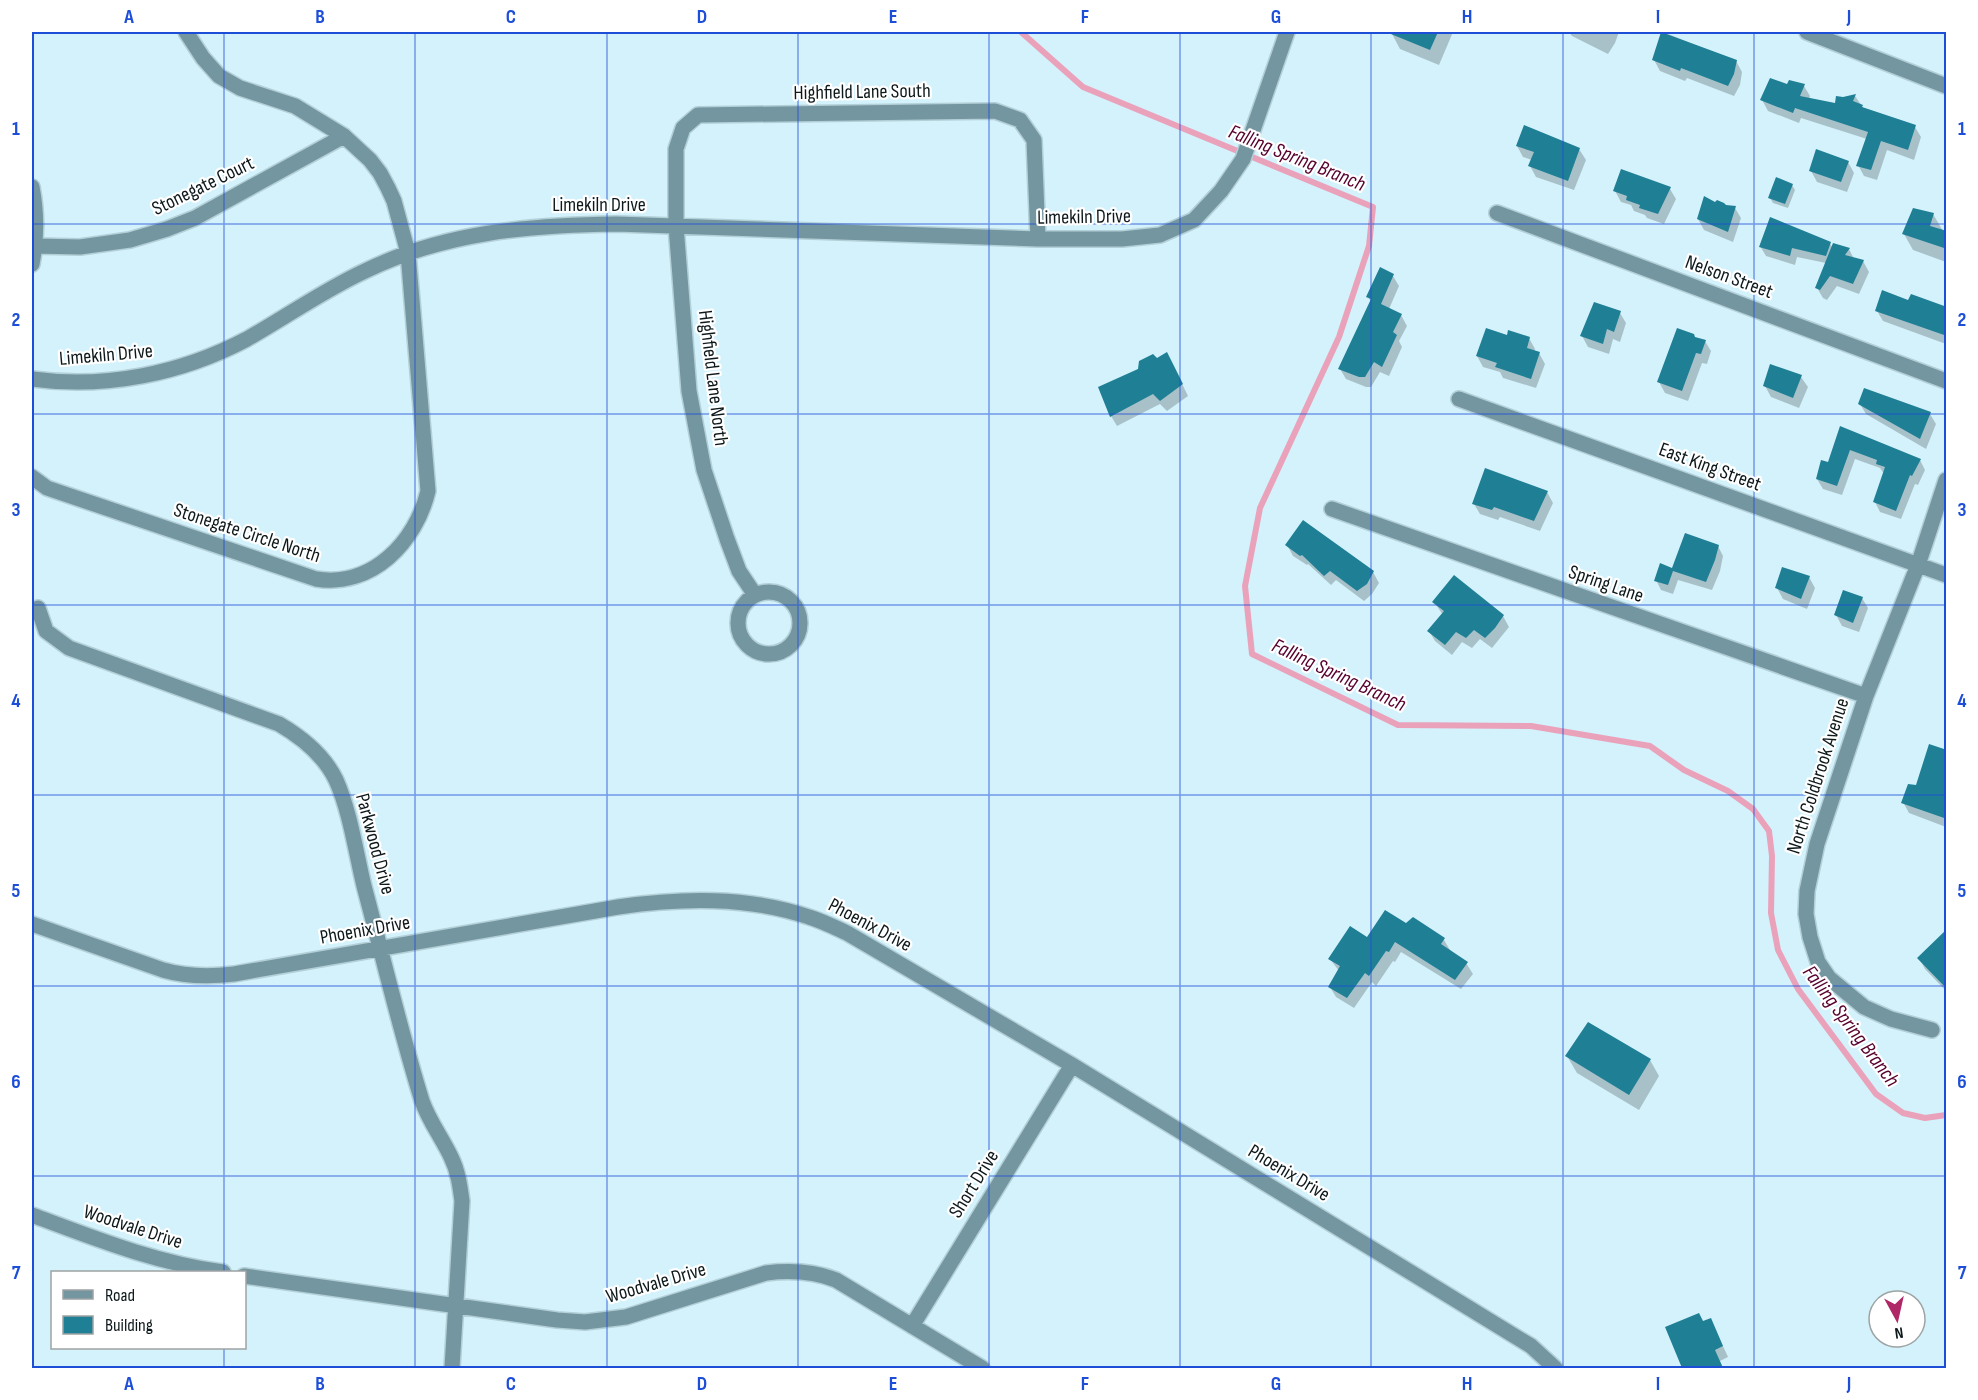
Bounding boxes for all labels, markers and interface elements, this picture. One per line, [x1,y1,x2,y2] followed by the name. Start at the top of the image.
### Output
[123,5,134,29] text: A
[315,5,325,29] text: B
[506,5,516,29] text: C
[697,5,707,29] text: D
[889,5,897,29] text: E
[1081,5,1089,29] text: F
[1271,5,1281,29] text: G
[1462,5,1472,29] text: H
[1656,5,1660,29] text: I
[1846,5,1851,29] text: J
[793,79,931,105] street label: Highfield Lane South
[12,117,20,141] text: 1
[1958,117,1966,141] text: 1
[1225,119,1369,197] water label: Falling Spring Branch
[148,151,258,221] street label: Stonegate Court
[552,193,646,217] street label: Limekiln Drive
[1037,204,1131,230] street label: Limekiln Drive
[1682,250,1776,304] street label: Nelson Street
[12,308,20,332] text: 2
[1958,308,1966,332] text: 2
[693,309,733,447] street label: Highfield Lane North
[58,339,154,371] street label: Limekiln Drive
[1656,437,1764,497] street label: East King Street
[12,498,21,522] text: 3
[171,498,323,568] street label: Stonegate Circle North
[1958,498,1967,522] text: 3
[1565,560,1647,608] street label: Spring Lane
[1268,633,1410,717] water label: Falling Spring Branch
[11,689,21,713] text: 4
[1957,689,1967,713] text: 4
[1782,695,1854,857] street label: North Coldbrook Avenue
[350,791,400,897] street label: Parkwood Drive
[12,879,21,903] text: 5
[1958,879,1967,903] text: 5
[824,893,916,957] street label: Phoenix Drive
[318,910,412,950] street label: Phoenix Drive
[1797,960,1905,1092] water label: Falling Spring Branch
[11,1070,21,1094] text: 6
[1957,1070,1967,1094] text: 6
[1244,1139,1334,1207] street label: Phoenix Drive
[944,1146,1004,1222] street label: Short Drive
[80,1200,186,1254] street label: Woodvale Drive
[603,1257,709,1309] street label: Woodvale Drive
[12,1261,21,1285] text: 7
[1958,1261,1967,1285] text: 7
[51,1271,246,1349] legend
[105,1285,135,1306] text: Road
[1867,1289,1927,1349] north arrow
[105,1315,153,1336] text: Building
[1893,1322,1904,1342] text: N
[123,1372,134,1396] text: A
[315,1372,325,1396] text: B
[506,1372,516,1396] text: C
[697,1372,707,1396] text: D
[889,1372,897,1396] text: E
[1081,1372,1089,1396] text: F
[1271,1372,1281,1396] text: G
[1462,1372,1472,1396] text: H
[1656,1372,1660,1396] text: I
[1846,1372,1851,1396] text: J

